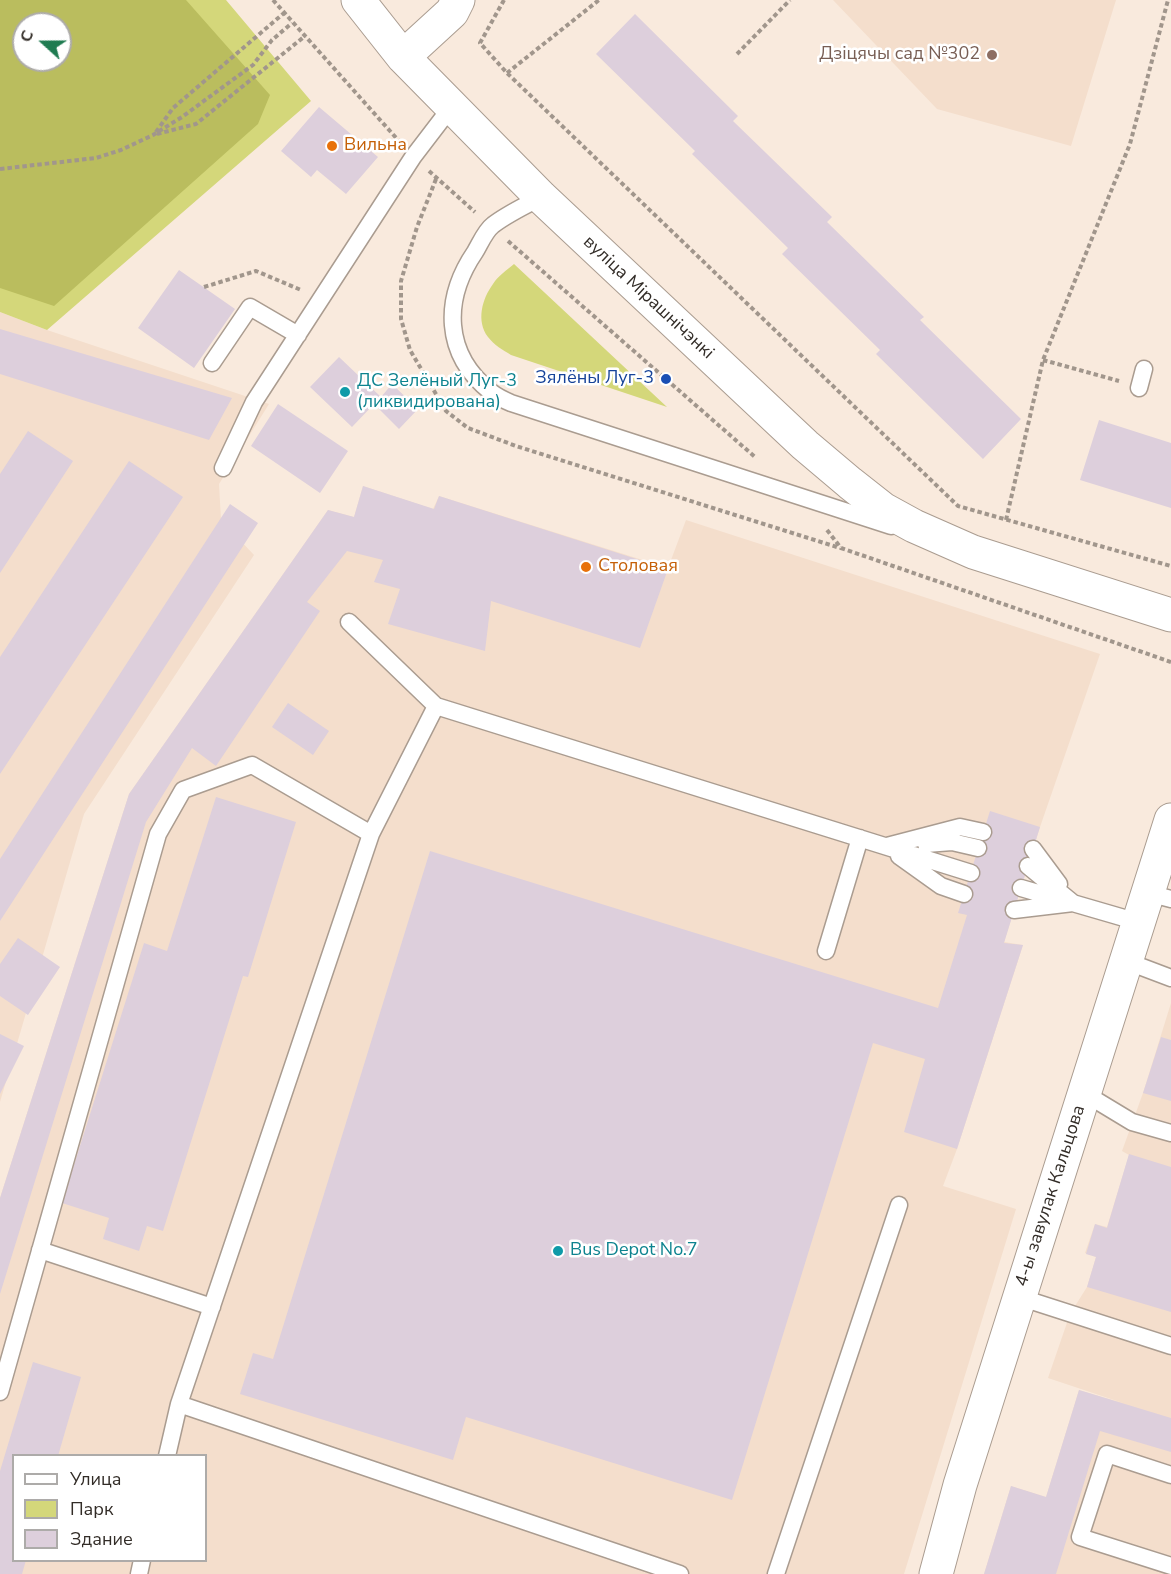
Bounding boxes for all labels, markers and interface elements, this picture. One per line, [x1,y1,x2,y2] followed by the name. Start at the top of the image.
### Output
[12,12,72,72] north arrow
[15,27,39,45] text: С
[819,44,980,66] place label: Дзіцячы сад №302
[985,48,999,62] marker: Дзіцячы сад №302
[344,135,407,157] place label: Вильна
[325,139,339,153] marker: Вильна
[578,232,718,364] street label: вуліца Мірашнічэнкі
[535,368,654,390] place label: Зялёны Луг-3
[357,371,517,413] place label: ДС Зелёный Луг-3 (ликвидирована)
[659,372,673,386] marker: Зялёны Луг-3
[338,385,352,399] marker: ДС Зелёный Луг-3 (ликвидирована)
[598,556,678,578] place label: Столовая
[579,560,593,574] marker: Столовая
[1011,1103,1091,1289] street label: 4-ы завулак Кальцова
[570,1240,698,1262] place label: Bus Depot No.7
[551,1244,565,1258] marker: Bus Depot No.7
[12,1454,207,1562] legend
[70,1467,121,1491] text: Улица
[70,1497,113,1521] text: Парк
[70,1527,133,1551] text: Здание

